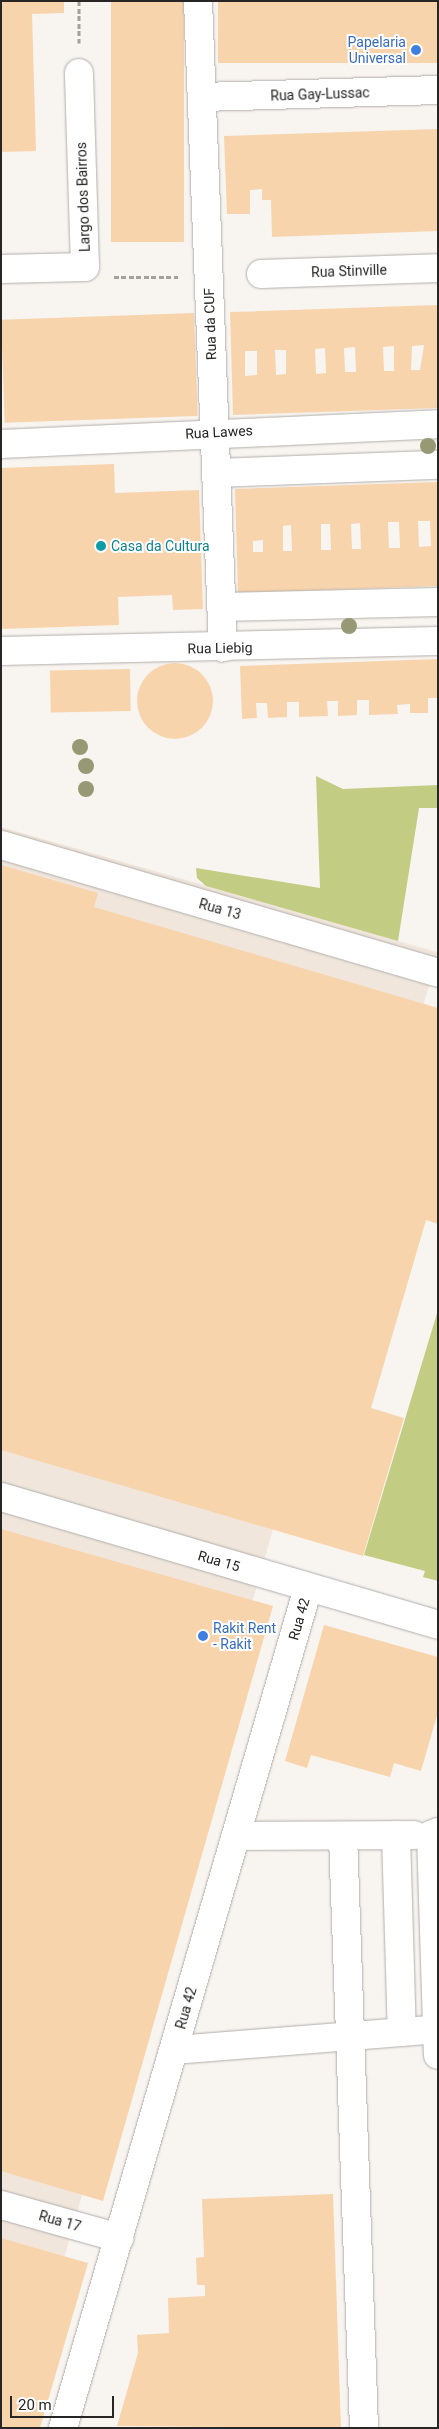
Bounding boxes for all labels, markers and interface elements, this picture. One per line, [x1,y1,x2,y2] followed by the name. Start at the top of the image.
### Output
[348,34,406,66] place label: Papelaria Universal
[410,44,422,56] marker: Papelaria Universal
[270,84,370,104] street label: Rua Gay-Lussac
[73,142,93,252] street label: Largo dos Bairros
[311,261,387,281] street label: Rua Stinville
[200,288,220,360] street label: Rua da CUF
[185,422,253,442] street label: Rua Lawes
[111,538,210,554] place label: Casa da Cultura
[95,540,107,552] marker: Casa da Cultura
[187,639,253,657] street label: Rua Liebig
[197,895,243,923] street label: Rua 13
[196,1547,242,1575] street label: Rua 15
[285,1596,313,1642] street label: Rua 42
[213,1620,276,1652] place label: Rakit Rent - Rakit
[197,1630,209,1642] marker: Rakit Rent - Rakit
[172,1985,200,2031] street label: Rua 42
[37,2207,83,2235] street label: Rua 17
[12,2386,116,2418] scale bar
[18,2396,52,2414] text: 20 m

